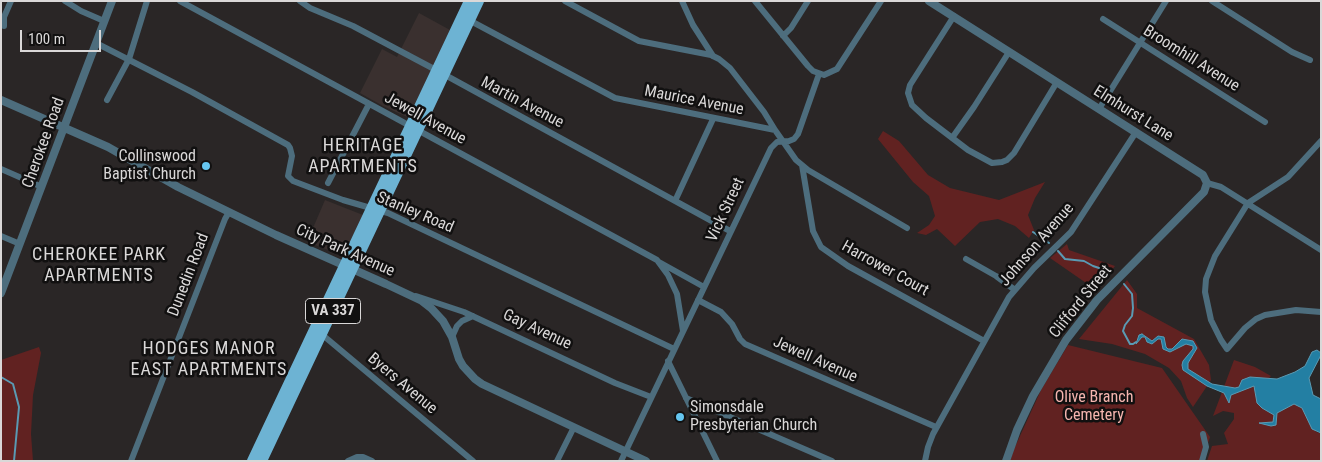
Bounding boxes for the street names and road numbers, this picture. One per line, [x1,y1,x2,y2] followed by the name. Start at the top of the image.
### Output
[1139,22,1243,96] street label: Broomhill Avenue
[477,73,567,133] street label: Martin Avenue
[643,82,745,120] street label: Maurice Avenue
[1090,82,1176,146] street label: Elmhurst Lane
[381,89,469,149] street label: Jewell Avenue
[19,95,69,191] street label: Cherokee Road
[703,175,749,245] street label: Vick Street
[374,188,456,238] street label: Stanley Road
[996,199,1078,291] street label: Johnson Avenue
[293,221,397,281] street label: City Park Avenue
[164,231,214,319] street label: Dunedin Road
[838,237,932,301] street label: Harrower Court
[1046,262,1116,342] street label: Clifford Street
[306,298,360,324] road number: VA 337
[500,306,574,354] street label: Gay Avenue
[770,333,860,387] street label: Jewell Avenue
[363,349,441,419] street label: Byers Avenue

